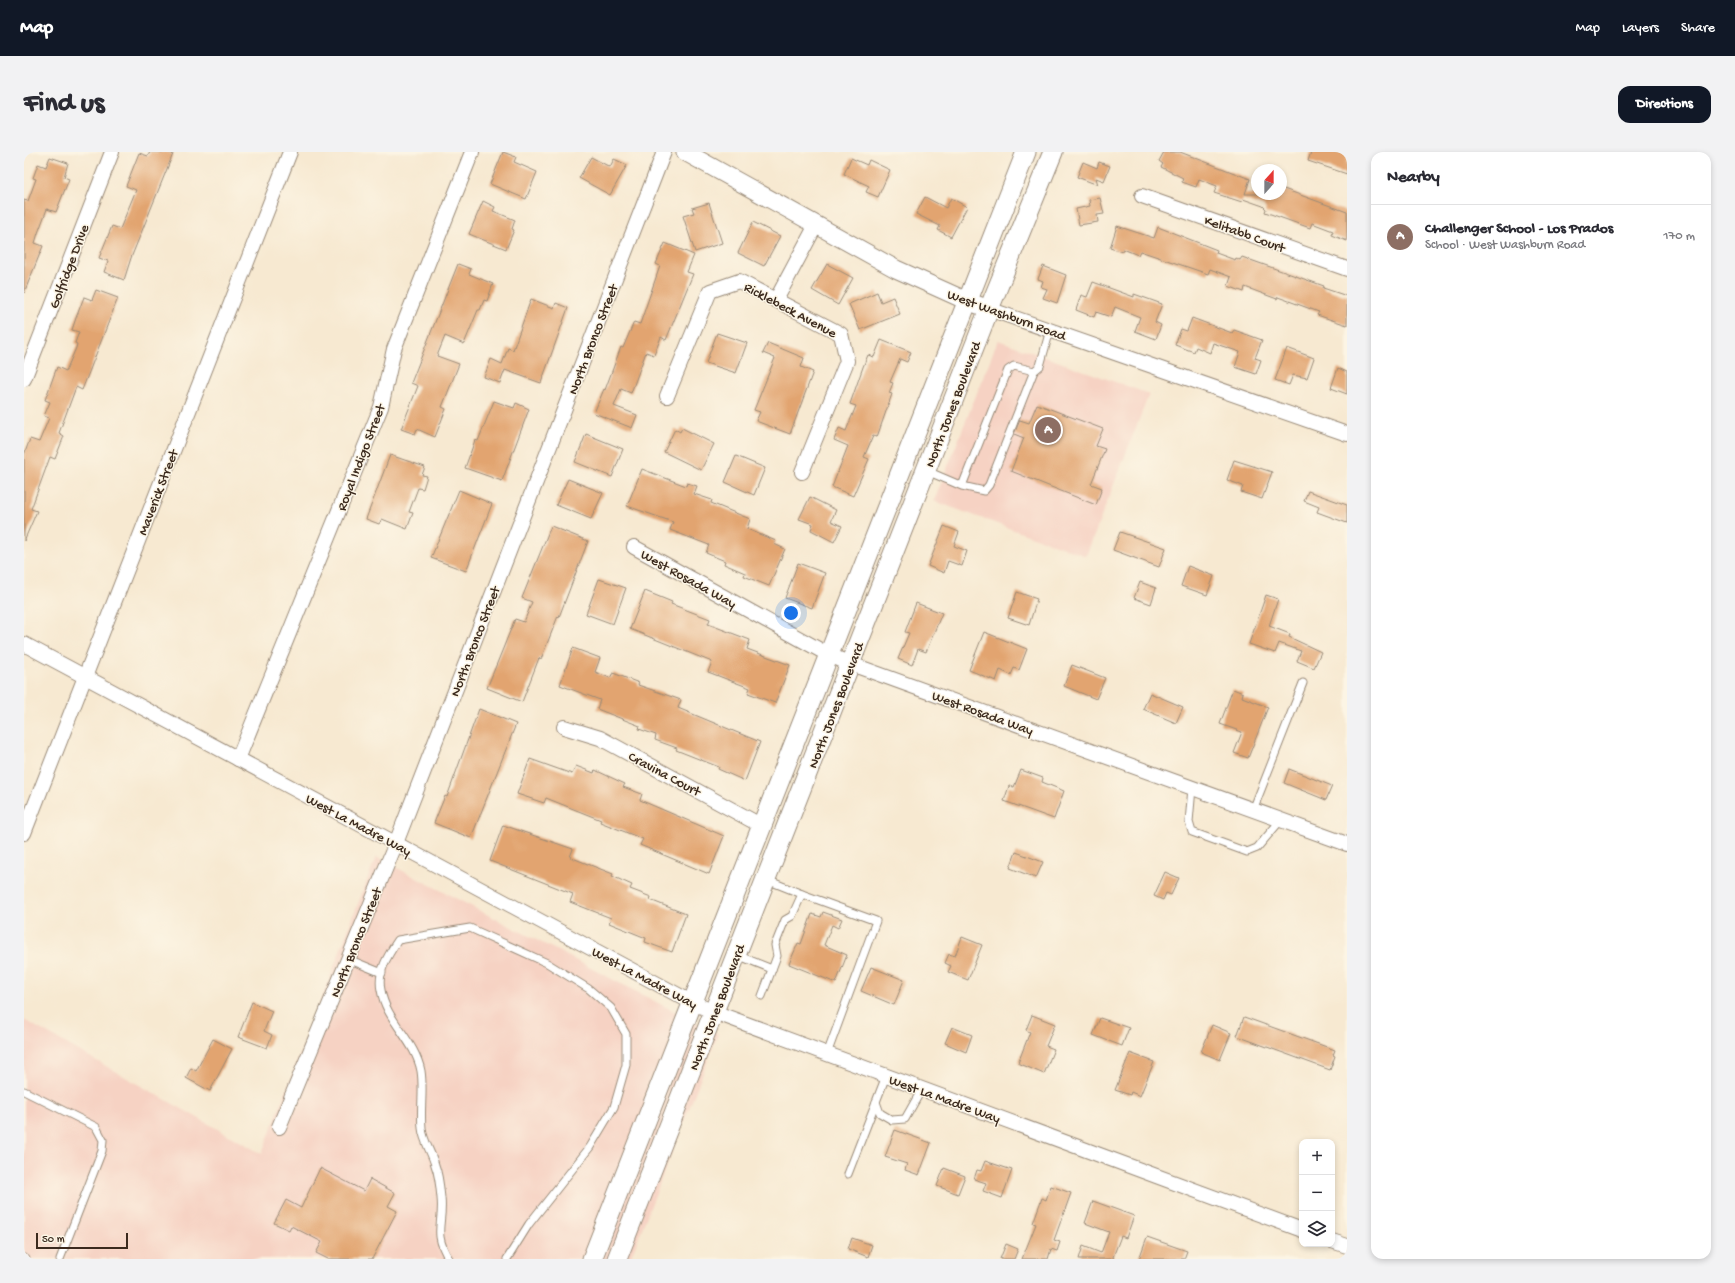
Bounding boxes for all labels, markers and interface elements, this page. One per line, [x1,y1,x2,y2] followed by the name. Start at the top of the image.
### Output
[20,17,53,40] text: Map
[1576,20,1600,37] text: Map
[1622,20,1659,37] text: Layers
[1681,20,1715,37] text: Share
[1618,86,1711,123] button: Directions
[24,88,104,121] text: Find us
[1251,164,1287,200] north arrow
[1387,168,1440,188] text: Nearby
[1201,213,1288,258] street label: Kelitabb Court
[1425,220,1613,238] text: Challenger School - Los Prados
[47,222,94,311] street label: Golfridge Drive
[1396,229,1404,244] text: A
[1663,229,1695,244] text: 170 m
[1425,238,1585,253] text: School · West Washburn Road
[740,280,840,343] street label: Ricklebeck Avenue
[566,281,624,397] street label: North Bronco Street
[944,287,1070,346] street label: West Washburn Road
[923,338,987,470] street label: North Jones Boulevard
[334,401,391,514] street label: Royal Indigo Street
[1035,415,1061,445] pin: A
[135,446,184,538] street label: Maverick Street
[637,547,739,614] street label: West Rosada Way
[448,583,506,699] street label: North Bronco Street
[781,603,801,623] your location
[806,639,870,771] street label: North Jones Boulevard
[929,688,1035,741] street label: West Rosada Way
[625,749,704,802] street label: Cravina Court
[302,791,414,861] street label: West La Madre Way
[328,885,388,1000] street label: North Bronco Street
[687,941,751,1073] street label: North Jones Boulevard
[588,944,700,1014] street label: West La Madre Way
[886,1072,1002,1128] street label: West La Madre Way
[1299,1139,1335,1247] map controls
[1299,1139,1335,1175] button: +
[1299,1175,1335,1211] button: −
[1299,1211,1335,1247] button: layers
[36,1231,128,1250] scale bar
[42,1234,64,1246] text: 50 m

